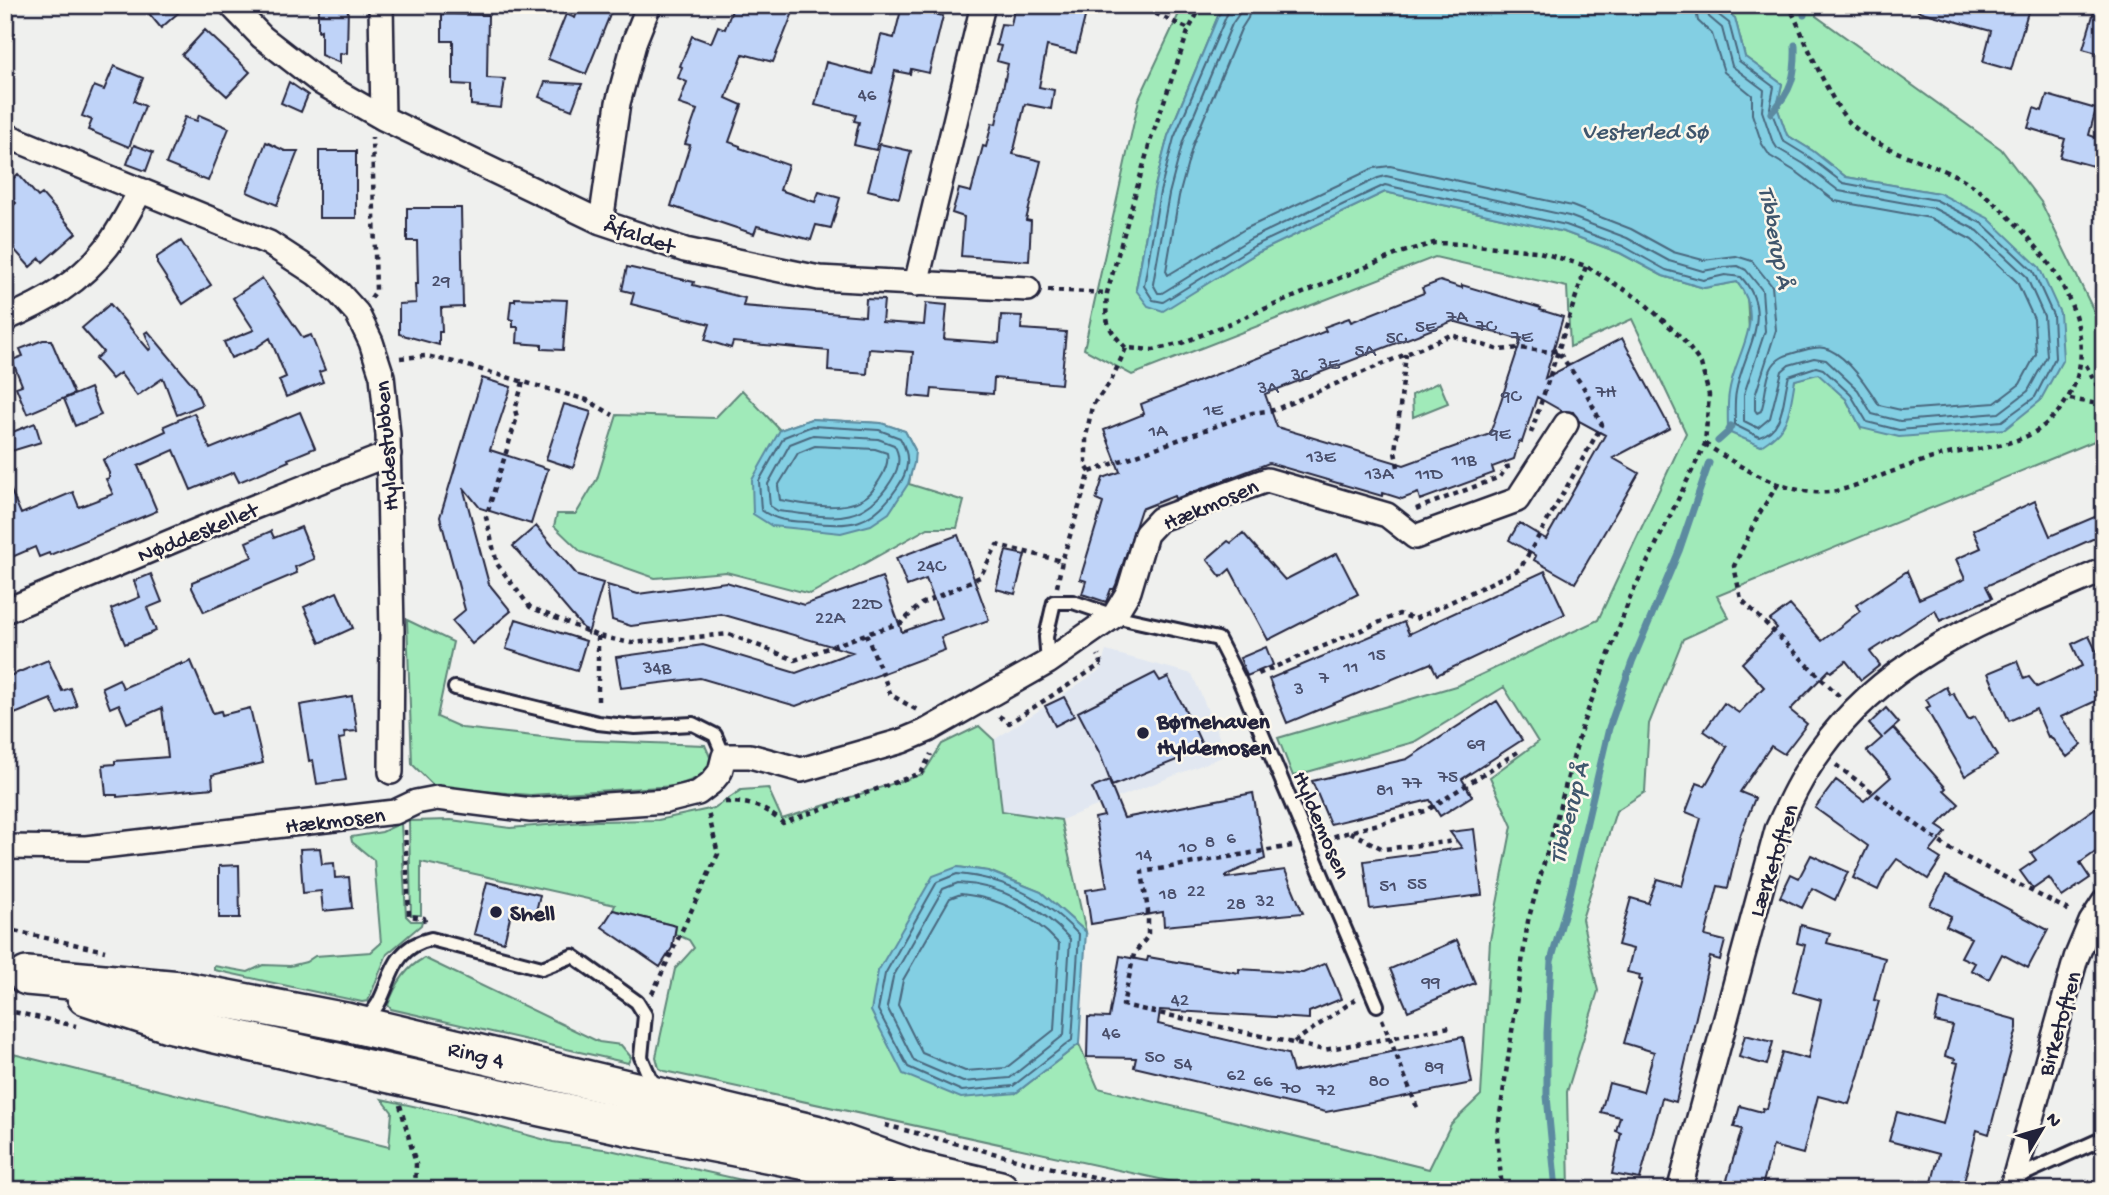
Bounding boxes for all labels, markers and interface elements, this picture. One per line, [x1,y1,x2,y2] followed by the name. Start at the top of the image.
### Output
[858,85,877,108] house number: 46
[1582,119,1710,148] water label: Vesterled Sø
[1749,184,1798,293] water label: Tibberup Å
[600,212,680,263] street label: Åfaldet
[432,271,451,294] house number: 29
[1445,307,1469,330] house number: 7A
[1475,316,1498,339] house number: 7C
[1415,317,1438,340] house number: 5E
[1510,327,1534,350] house number: 7E
[1386,328,1408,351] house number: 5C
[1354,341,1377,364] house number: 5A
[1317,354,1341,377] house number: 3E
[1290,365,1313,388] house number: 3C
[1256,378,1280,401] house number: 3A
[370,380,407,512] street label: Hyldestubben
[1595,382,1617,405] house number: 7H
[1500,386,1523,409] house number: 9C
[1202,400,1224,423] house number: 1E
[1148,421,1169,444] house number: 1A
[1488,424,1512,447] house number: 9E
[1305,447,1337,470] house number: 13E
[1450,450,1478,473] house number: 11B
[1364,464,1395,487] house number: 13A
[1414,464,1443,487] house number: 11D
[1160,474,1263,538] street label: Hækmosen
[134,497,264,571] street label: Nøddeskellet
[917,556,947,579] house number: 24C
[851,594,883,617] house number: 22D
[815,608,847,631] house number: 22A
[1367,645,1386,668] house number: 15
[1342,657,1359,680] house number: 11
[642,658,673,681] house number: 34B
[1318,668,1330,691] house number: 7
[1293,679,1304,702] house number: 3
[1156,710,1272,763] place label: Børnehaven Hyldemosen
[1135,725,1151,741] marker: Børnehaven Hyldemosen
[1466,734,1486,757] house number: 69
[1545,758,1598,868] water label: Tibberup Å
[1285,767,1355,883] street label: Hyldemosen
[1437,767,1458,790] house number: 75
[1401,773,1423,796] house number: 77
[1376,780,1394,803] house number: 81
[1744,801,1806,921] street label: Lærketoften
[284,803,387,842] street label: Hækmosen
[1226,828,1236,851] house number: 6
[1205,832,1215,855] house number: 8
[1178,837,1197,860] house number: 10
[1135,845,1152,868] house number: 14
[1407,874,1427,897] house number: 55
[1379,876,1397,899] house number: 51
[1187,881,1205,904] house number: 22
[1158,884,1177,907] house number: 18
[1254,891,1275,914] house number: 32
[1226,894,1246,917] house number: 28
[510,902,555,929] place label: Shell
[488,904,504,920] marker: Shell
[2033,968,2089,1080] street label: Birketoften
[1420,972,1441,995] house number: 99
[1171,990,1189,1013] house number: 42
[1102,1023,1121,1046] house number: 46
[445,1037,507,1076] street label: Ring 4
[1145,1047,1166,1070] house number: 50
[1174,1054,1192,1077] house number: 54
[1424,1057,1444,1080] house number: 89
[1227,1065,1245,1088] house number: 62
[1253,1071,1273,1094] house number: 66
[1368,1071,1390,1094] house number: 80
[1280,1078,1302,1101] house number: 70
[1315,1080,1336,1103] house number: 72
[2008,1094,2078,1164] north arrow
[2040,1109,2066,1133] text: N

